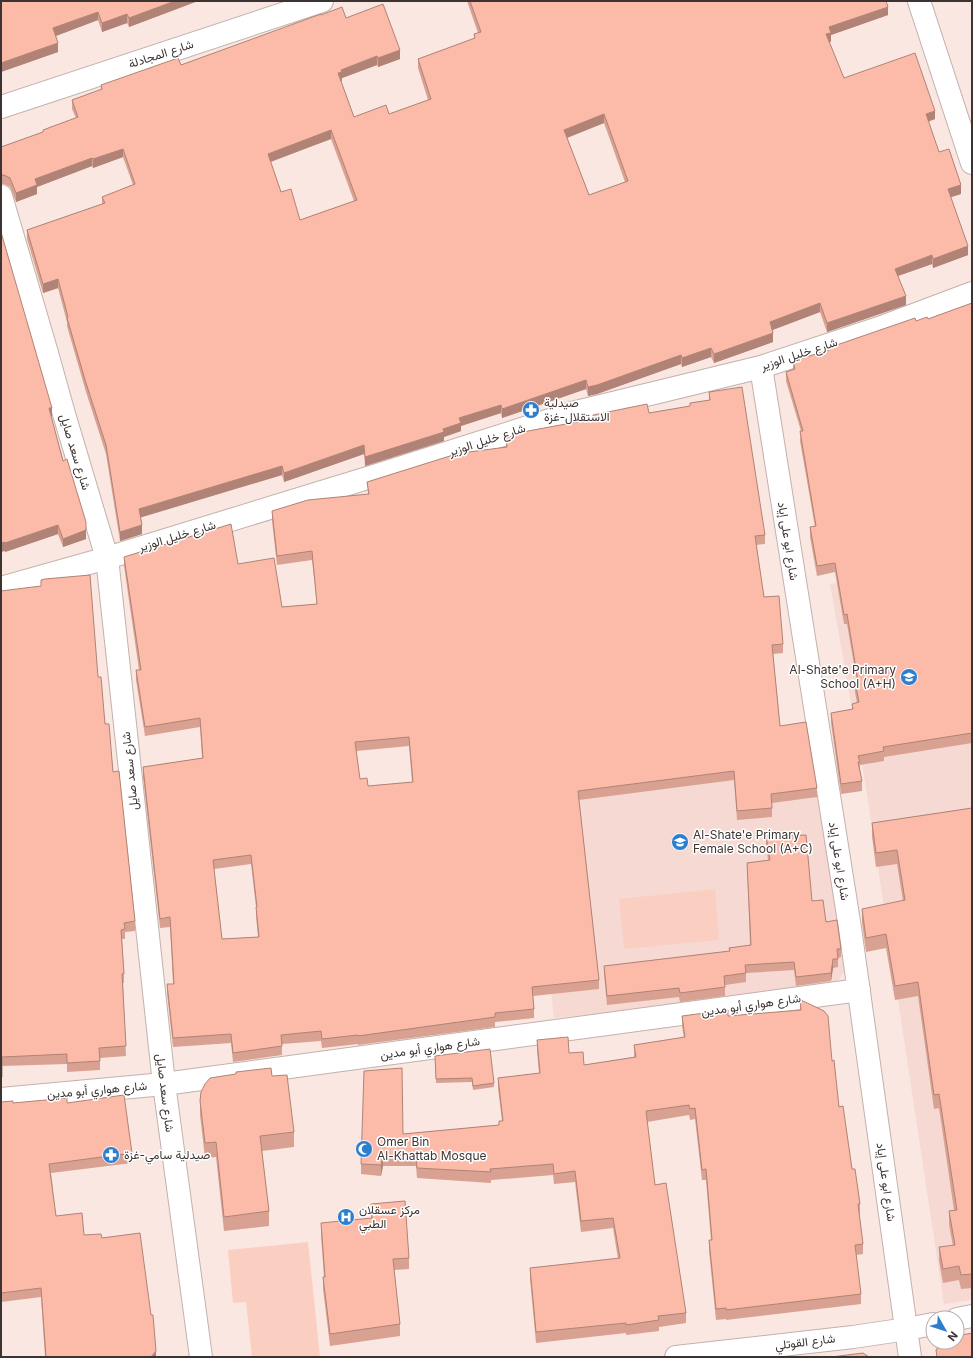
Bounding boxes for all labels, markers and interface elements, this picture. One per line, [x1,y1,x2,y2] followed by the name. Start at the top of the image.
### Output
[126,36,196,73] street label: شارع المجادلة
[758,334,840,375] street label: شارع خليل الوزير
[544,395,610,425] place label: صيدلية الاستقلال-غزة
[521,400,541,420] pharmacy icon: صيدلية الاستقلال-غزة
[55,412,94,492] street label: شارع سعد صايل
[446,420,528,461] street label: شارع خليل الوزير
[773,501,802,582] street label: شارع ابو على إياد
[135,517,218,557] street label: شارع خليل الوزير
[789,662,896,691] place label: Al-Shate'e Primary School (A+H)
[899,667,919,687] school or university icon: Al-Shate'e Primary School (A+H)
[118,731,143,811] street label: شارع سعد صايل
[824,821,853,902] street label: شارع ابو على إياد
[693,827,813,856] place label: Al-Shate'e Primary Female School (A+C)
[670,832,690,852] school or university icon: Al-Shate'e Primary Female School (A+C)
[700,990,802,1022] street label: شارع هواري أبو مدين
[379,1033,481,1065] street label: شارع هواري أبو مدين
[151,1053,178,1133] street label: شارع سعد صايل
[46,1078,148,1104] street label: شارع هواري أبو مدين
[377,1134,487,1163] place label: Omer Bin Al-Khattab Mosque
[354,1139,374,1159] mosque icon: Omer Bin Al-Khattab Mosque
[872,1142,899,1222] street label: شارع ابو على إياد
[101,1145,121,1165] pharmacy icon: صيدلية سامي-غزة
[124,1147,210,1165] place label: صيدلية سامي-غزة
[359,1202,420,1234] place label: مركز عسقلان الطبي
[336,1207,356,1227] hospital icon: مركز عسقلان الطبي
[925,1310,965,1350] north arrow
[945,1329,961,1344] text: N
[774,1330,836,1356] street label: شارع القوتلي

